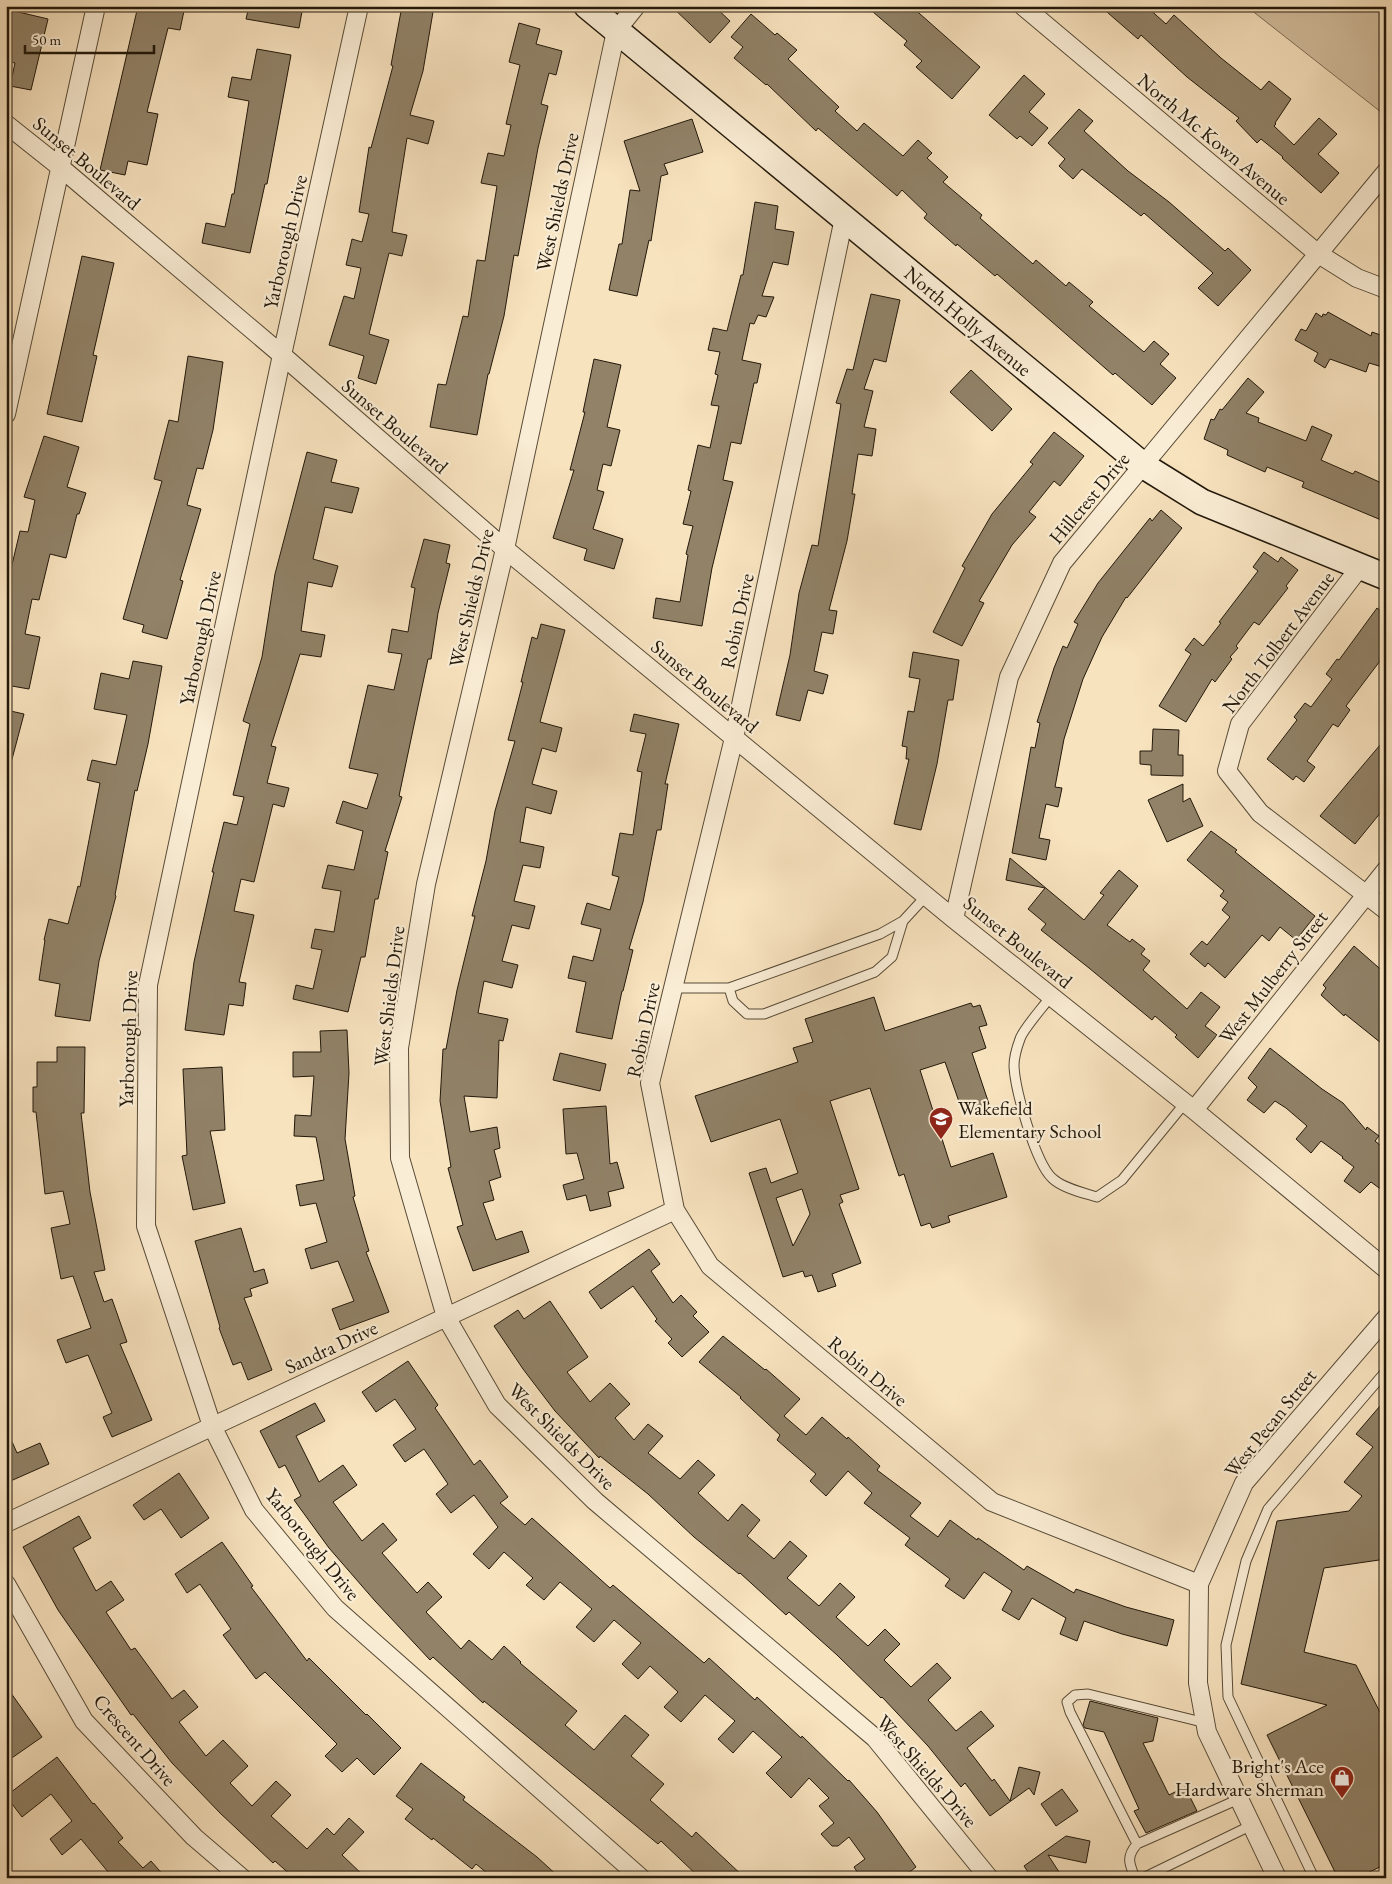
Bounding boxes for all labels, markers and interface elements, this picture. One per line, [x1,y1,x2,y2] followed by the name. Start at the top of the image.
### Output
[25,22,154,54] scale bar
[32,30,61,49] text: 50 m
[1132,67,1296,211] street label: North Mc Kown Avenue
[28,110,147,216] street label: Sunset Boulevard
[530,130,584,274] street label: West Shields Drive
[257,172,313,312] street label: Yarborough Drive
[899,260,1037,382] street label: North Holly Avenue
[336,373,454,480] street label: Sunset Boulevard
[1043,446,1135,549] street label: Hillcrest Drive
[442,526,500,670] street label: West Shields Drive
[1216,566,1340,718] street label: North Tolbert Avenue
[173,568,227,708] street label: Yarborough Drive
[714,571,760,671] street label: Robin Drive
[646,633,765,739] street label: Sunset Boulevard
[958,890,1079,994] street label: Sunset Boulevard
[1213,904,1334,1049] street label: West Mulberry Street
[367,924,411,1068] street label: West Shields Drive
[113,970,143,1108] street label: Yarborough Drive
[620,980,666,1080] street label: Robin Drive
[958,1095,1102,1144] place label: Wakefield Elementary School
[928,1106,954,1140] school or university icon: Wakefield Elementary School
[280,1314,382,1380] street label: Sandra Drive
[823,1330,914,1412] street label: Robin Drive
[1218,1363,1322,1483] street label: West Pecan Street
[503,1377,621,1495] street label: West Shields Drive
[260,1482,366,1606] street label: Yarborough Drive
[88,1688,182,1792] street label: Crescent Drive
[871,1709,983,1833] street label: West Shields Drive
[1175,1753,1324,1802] place label: Bright's Ace Hardware Sherman
[1329,1765,1355,1799] shop icon: Bright's Ace Hardware Sherman

